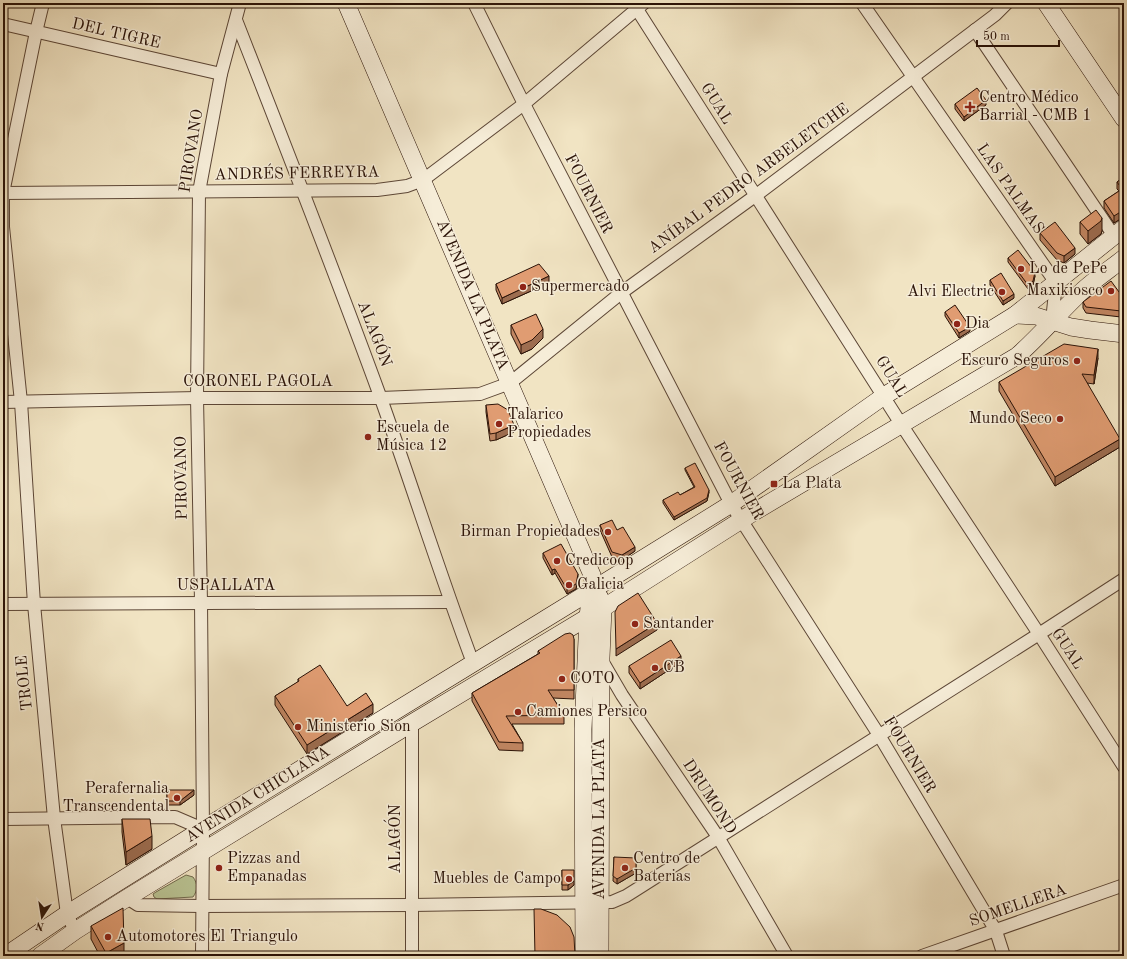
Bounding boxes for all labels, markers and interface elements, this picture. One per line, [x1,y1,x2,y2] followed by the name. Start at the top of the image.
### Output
[70,16,162,52] street label: DEL TIGRE
[977,22,1059,48] scale bar
[983,30,1010,43] text: 50 m
[697,81,735,127] street label: GUAL
[979,90,1091,124] place label: Centro Médico Barrial - CMB 1
[643,98,852,257] street label: ANÍBAL PEDRO ARBELETCHE
[964,101,976,113] marker: Centro Médico Barrial - CMB 1
[178,108,206,194] street label: PIROVANO
[973,141,1047,237] street label: LAS PALMAS
[561,152,615,236] street label: FOURNIER
[214,161,380,183] street label: ANDRÉS FERREYRA
[433,217,511,373] street label: AVENIDA LA PLATA
[1029,261,1107,277] place label: Lo de PePe
[1016,264,1026,274] marker: Lo de PePe
[531,279,630,295] place label: Supermercado
[518,282,528,292] marker: Supermercado
[1027,283,1103,299] place label: Maxikiosco
[907,284,994,300] place label: Alvi Electric
[1106,286,1116,296] marker: Maxikiosco
[997,287,1007,297] marker: Alvi Electric
[354,297,399,369] street label: ALAGÓN
[965,316,990,332] place label: Dia
[952,319,962,329] marker: Dia
[961,353,1069,369] place label: Escuro Seguros
[872,354,910,400] street label: GUAL
[1072,356,1082,366] marker: Escuro Seguros
[183,374,333,390] street label: CORONEL PAGOLA
[507,407,591,441] place label: Talarico Propiedades
[968,411,1052,427] place label: Mundo Seco
[1055,414,1065,424] marker: Mundo Seco
[494,419,504,429] marker: Talarico Propiedades
[376,420,449,454] place label: Escuela de Música 12
[363,432,373,442] marker: Escuela de Música 12
[173,436,191,520] street label: PIROVANO
[710,439,766,523] street label: FOURNIER
[782,476,842,492] place label: La Plata
[769,479,779,489] marker: La Plata
[460,524,600,540] place label: Birman Propiedades
[603,527,613,537] marker: Birman Propiedades
[565,553,633,569] place label: Credicoop
[552,556,562,566] marker: Credicoop
[577,577,624,593] place label: Galicia
[177,578,275,594] street label: USPALLATA
[564,580,574,590] marker: Galicia
[643,616,714,632] place label: Santander
[630,619,640,629] marker: Santander
[1048,626,1086,672] street label: GUAL
[14,654,36,712] street label: TROLE
[663,660,685,676] place label: CB
[650,663,660,673] marker: CB
[570,671,615,687] place label: COTO
[557,674,567,684] marker: COTO
[526,704,647,720] place label: Camiones Persico
[513,707,523,717] marker: Camiones Persico
[880,714,938,796] street label: FOURNIER
[306,719,411,735] place label: Ministerio Sion
[293,722,303,732] marker: Ministerio Sion
[592,738,608,900] street label: AVENIDA LA PLATA
[183,744,333,846] street label: AVENIDA CHICLANA
[679,757,739,837] street label: DRUMOND
[62,781,169,815] place label: Perafernalia Transcendental
[172,793,182,803] marker: Perafernalia Transcendental
[383,804,404,874] street label: ALAGÓN
[227,851,307,885] place label: Pizzas and Empanadas
[633,851,700,885] place label: Centro de Baterias
[214,863,224,873] marker: Pizzas and Empanadas
[620,863,630,873] marker: Centro de Baterias
[433,871,561,887] place label: Muebles de Campo
[564,874,574,884] marker: Muebles de Campo
[967,882,1069,930] street label: SOMELLERA
[22,897,62,937] north arrow
[34,919,45,932] text: N
[116,929,298,945] place label: Automotores El Triangulo
[103,932,113,942] marker: Automotores El Triangulo

